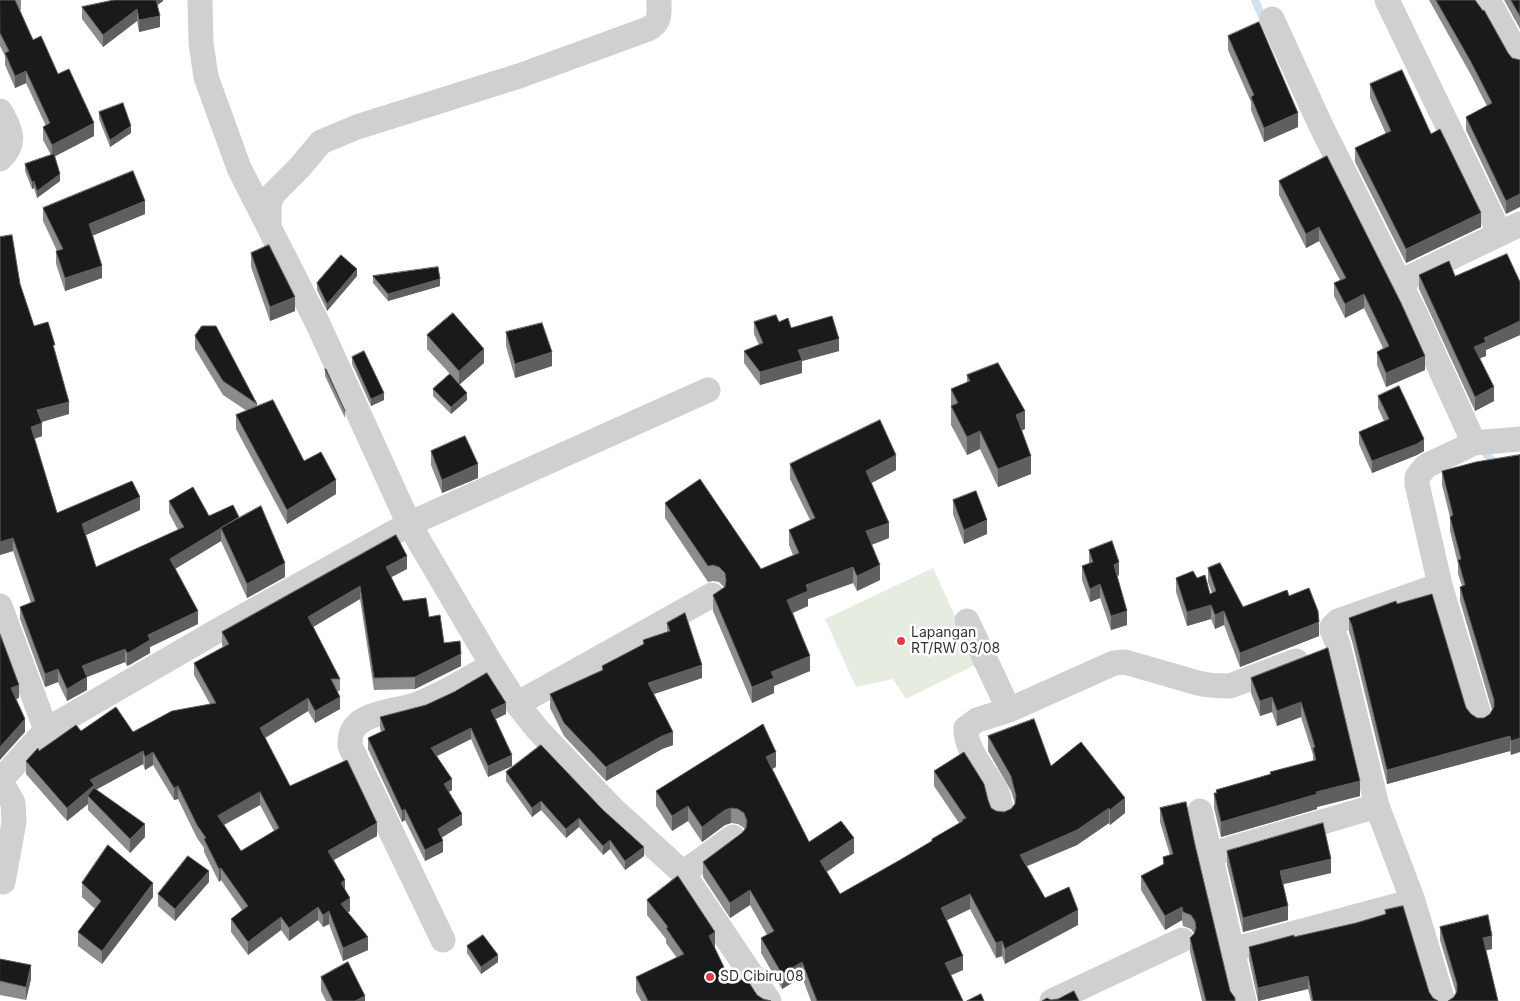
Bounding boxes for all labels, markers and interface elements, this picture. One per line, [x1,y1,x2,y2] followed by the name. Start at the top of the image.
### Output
[911,625,1000,658] place label: Lapangan RT/RW 03/08
[895,635,907,647] marker: Lapangan RT/RW 03/08
[720,969,804,985] place label: SD Cibiru 08
[704,971,716,983] marker: SD Cibiru 08

